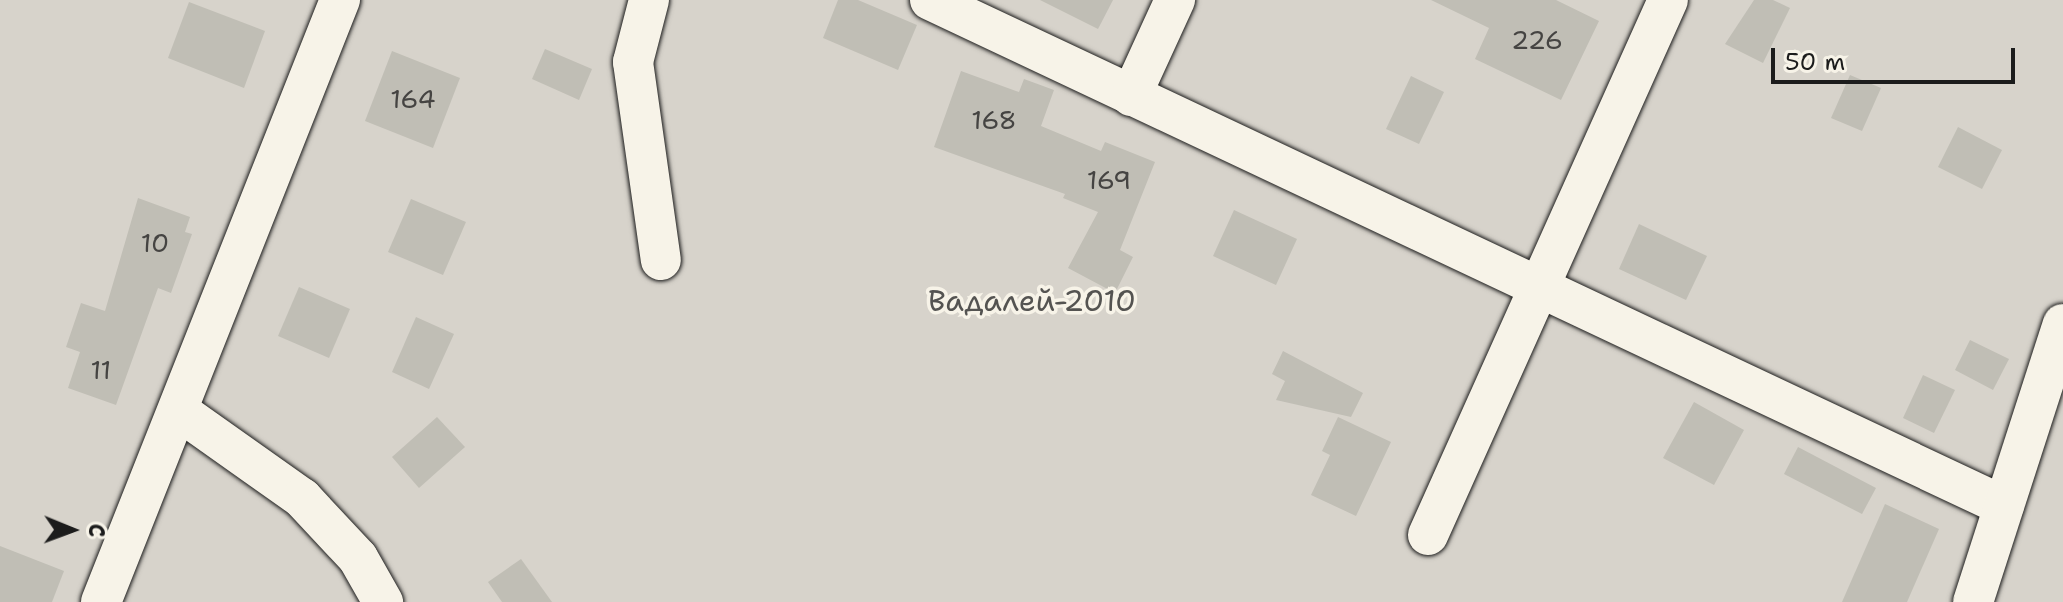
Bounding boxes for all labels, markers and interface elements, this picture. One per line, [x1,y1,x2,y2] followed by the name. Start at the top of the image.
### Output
[1511,24,1563,56] house number: 226
[1775,32,2019,82] scale bar
[1785,46,1845,78] text: 50 m
[390,83,436,115] house number: 164
[971,104,1017,136] house number: 168
[1087,164,1131,196] house number: 169
[141,227,169,259] house number: 10
[928,283,1136,319] park label: Вадалей-2010
[91,354,111,386] house number: 11
[32,490,112,570] north arrow
[82,523,111,537] text: С

